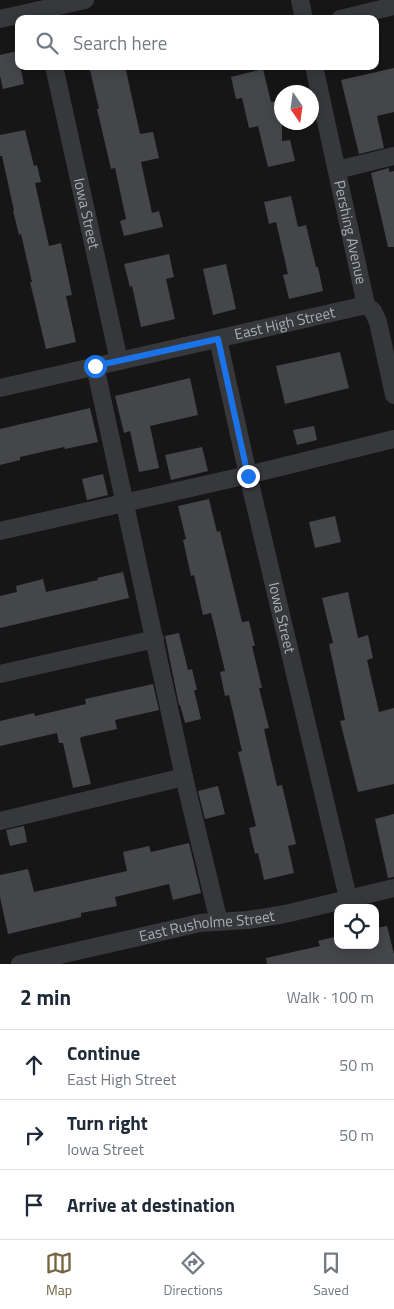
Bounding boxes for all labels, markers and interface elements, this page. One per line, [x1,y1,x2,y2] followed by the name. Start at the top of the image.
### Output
[15,15,379,70] search box
[73,28,167,57] text: Search here
[33,29,61,57] icon: search
[274,85,319,130] north arrow
[68,176,106,252] street label: Iowa Street
[328,178,373,286] street label: Pershing Avenue
[232,300,338,345] street label: East High Street
[84,355,107,378] route start
[237,465,260,488] route end
[263,580,302,656] street label: Iowa Street
[137,904,277,948] street label: East Rusholme Street
[334,904,379,949] map controls
[334,904,379,949] button: locate
[20,981,71,1013] text: 2 min
[286,985,374,1009] text: Walk · 100 m
[67,1038,140,1067] text: Continue
[20,1051,48,1079] icon: ahead
[339,1053,374,1077] text: 50 m
[67,1067,176,1091] text: East High Street
[67,1108,148,1137] text: Turn right
[20,1121,48,1149] icon: right
[339,1123,374,1147] text: 50 m
[67,1137,144,1161] text: Iowa Street
[67,1190,235,1219] text: Arrive at destination
[20,1191,48,1219] icon: arrive
[45,1249,73,1300] tab: Map
[163,1249,223,1300] tab: Directions
[313,1249,349,1300] tab: Saved

